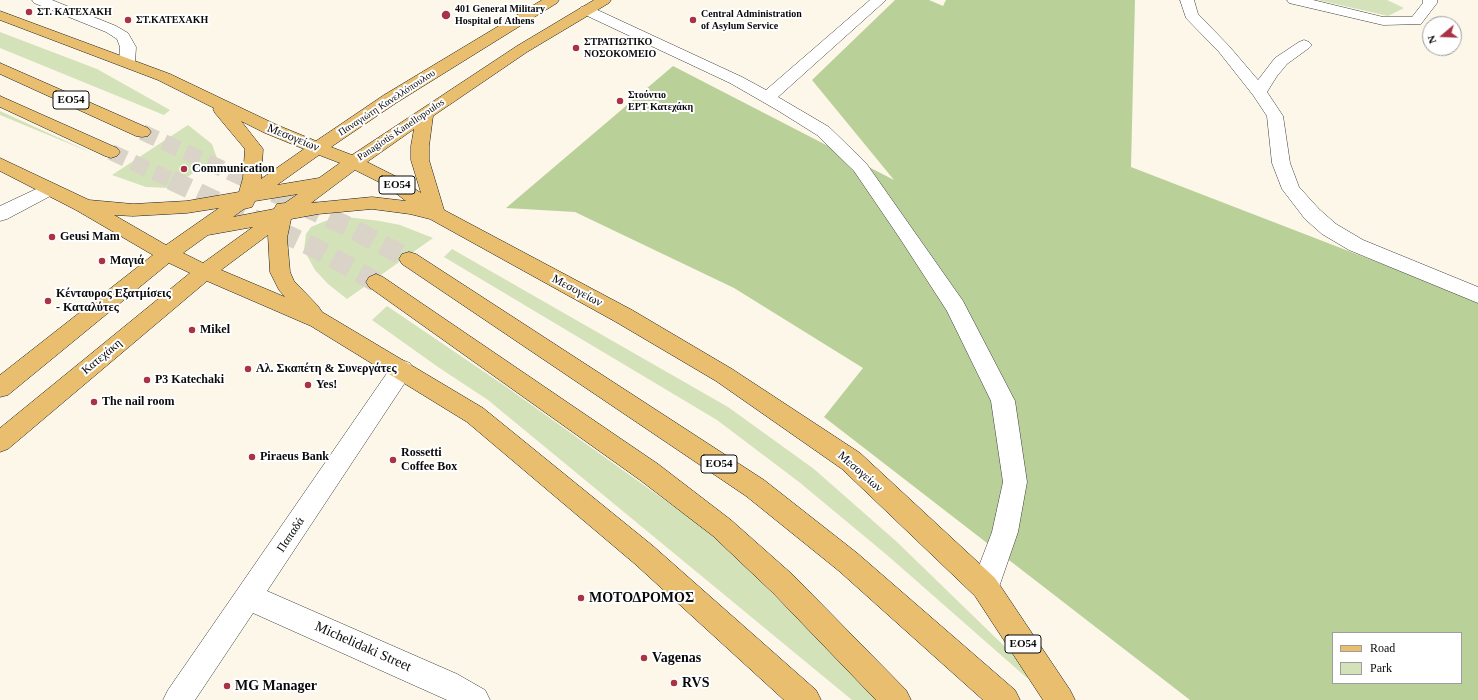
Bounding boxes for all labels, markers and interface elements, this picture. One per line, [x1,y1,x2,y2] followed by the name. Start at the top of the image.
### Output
[455,3,545,26] place label: 401 General Military Hospital of Athens
[37,6,112,18] place label: ΣΤ. ΚΑΤΕΧΑΚΗ
[24,7,34,17] marker: ΣΤ. ΚΑΤΕΧΑΚΗ
[701,8,802,32] place label: Central Administration of Asylum Service
[440,9,452,21] marker: 401 General Military Hospital of Athens
[136,14,208,26] place label: ΣΤ.ΚΑΤΕΧΑΚΗ
[123,15,133,25] marker: ΣΤ.ΚΑΤΕΧΑΚΗ
[688,15,698,25] marker: Central Administration of Asylum Service
[1422,16,1462,56] north arrow
[1425,34,1439,45] text: N
[584,36,656,60] place label: ΣΤΡΑΤΙΩΤΙΚΟ ΝΟΣΟΚΟΜΕΙΟ
[571,43,581,53] marker: ΣΤΡΑΤΙΩΤΙΚΟ ΝΟΣΟΚΟΜΕΙΟ
[336,67,438,139] street label: Παναγιώτη Κανελλόπουλου
[628,89,693,112] place label: Στούντιο ΕΡΤ Κατεχάκη
[53,91,89,109] road number: ΕΟ54
[355,96,447,164] street label: Panagiotis Kanellopoulos
[615,96,625,106] marker: Στούντιο ΕΡΤ Κατεχάκη
[265,121,321,155] street label: Μεσογείων
[192,162,275,176] place label: Communication
[179,164,189,174] marker: Communication
[379,176,415,194] road number: ΕΟ54
[60,230,120,244] place label: Geusi Mam
[47,232,57,242] marker: Geusi Mam
[110,254,144,268] place label: Μαγιά
[97,256,107,266] marker: Μαγιά
[549,272,605,310] street label: Μεσογείων
[56,287,171,315] place label: Κένταυρος Εξατμίσεις - Καταλύτες
[43,296,53,306] marker: Κένταυρος Εξατμίσεις - Καταλύτες
[200,323,230,337] place label: Mikel
[187,325,197,335] marker: Mikel
[79,336,125,378] street label: Κατεχάκη
[256,362,396,376] place label: Αλ. Σκαπέτη & Συνεργάτες
[243,364,253,374] marker: Αλ. Σκαπέτη & Συνεργάτες
[155,373,224,387] place label: P3 Katechaki
[142,375,152,385] marker: P3 Katechaki
[316,378,337,392] place label: Yes!
[303,380,313,390] marker: Yes!
[102,395,174,409] place label: The nail room
[89,397,99,407] marker: The nail room
[401,446,457,474] place label: Rossetti Coffee Box
[835,449,885,495] street label: Μεσογείων
[260,450,329,464] place label: Piraeus Bank
[247,452,257,462] marker: Piraeus Bank
[388,455,398,465] marker: Rossetti Coffee Box
[701,455,737,473] road number: ΕΟ54
[274,515,308,555] street label: Παπαδά
[589,590,694,606] place label: ΜΟΤΟΔΡΟΜΟΣ
[576,593,586,603] marker: ΜΟΤΟΔΡΟΜΟΣ
[312,618,414,676] street label: Michelidaki Street
[1332,632,1462,684] legend
[1005,635,1041,653] road number: ΕΟ54
[1370,641,1395,655] text: Road
[652,650,701,666] place label: Vagenas
[639,653,649,663] marker: Vagenas
[1370,661,1392,675] text: Park
[682,675,710,691] place label: RVS
[235,678,317,694] place label: MG Manager
[669,678,679,688] marker: RVS
[222,681,232,691] marker: MG Manager

